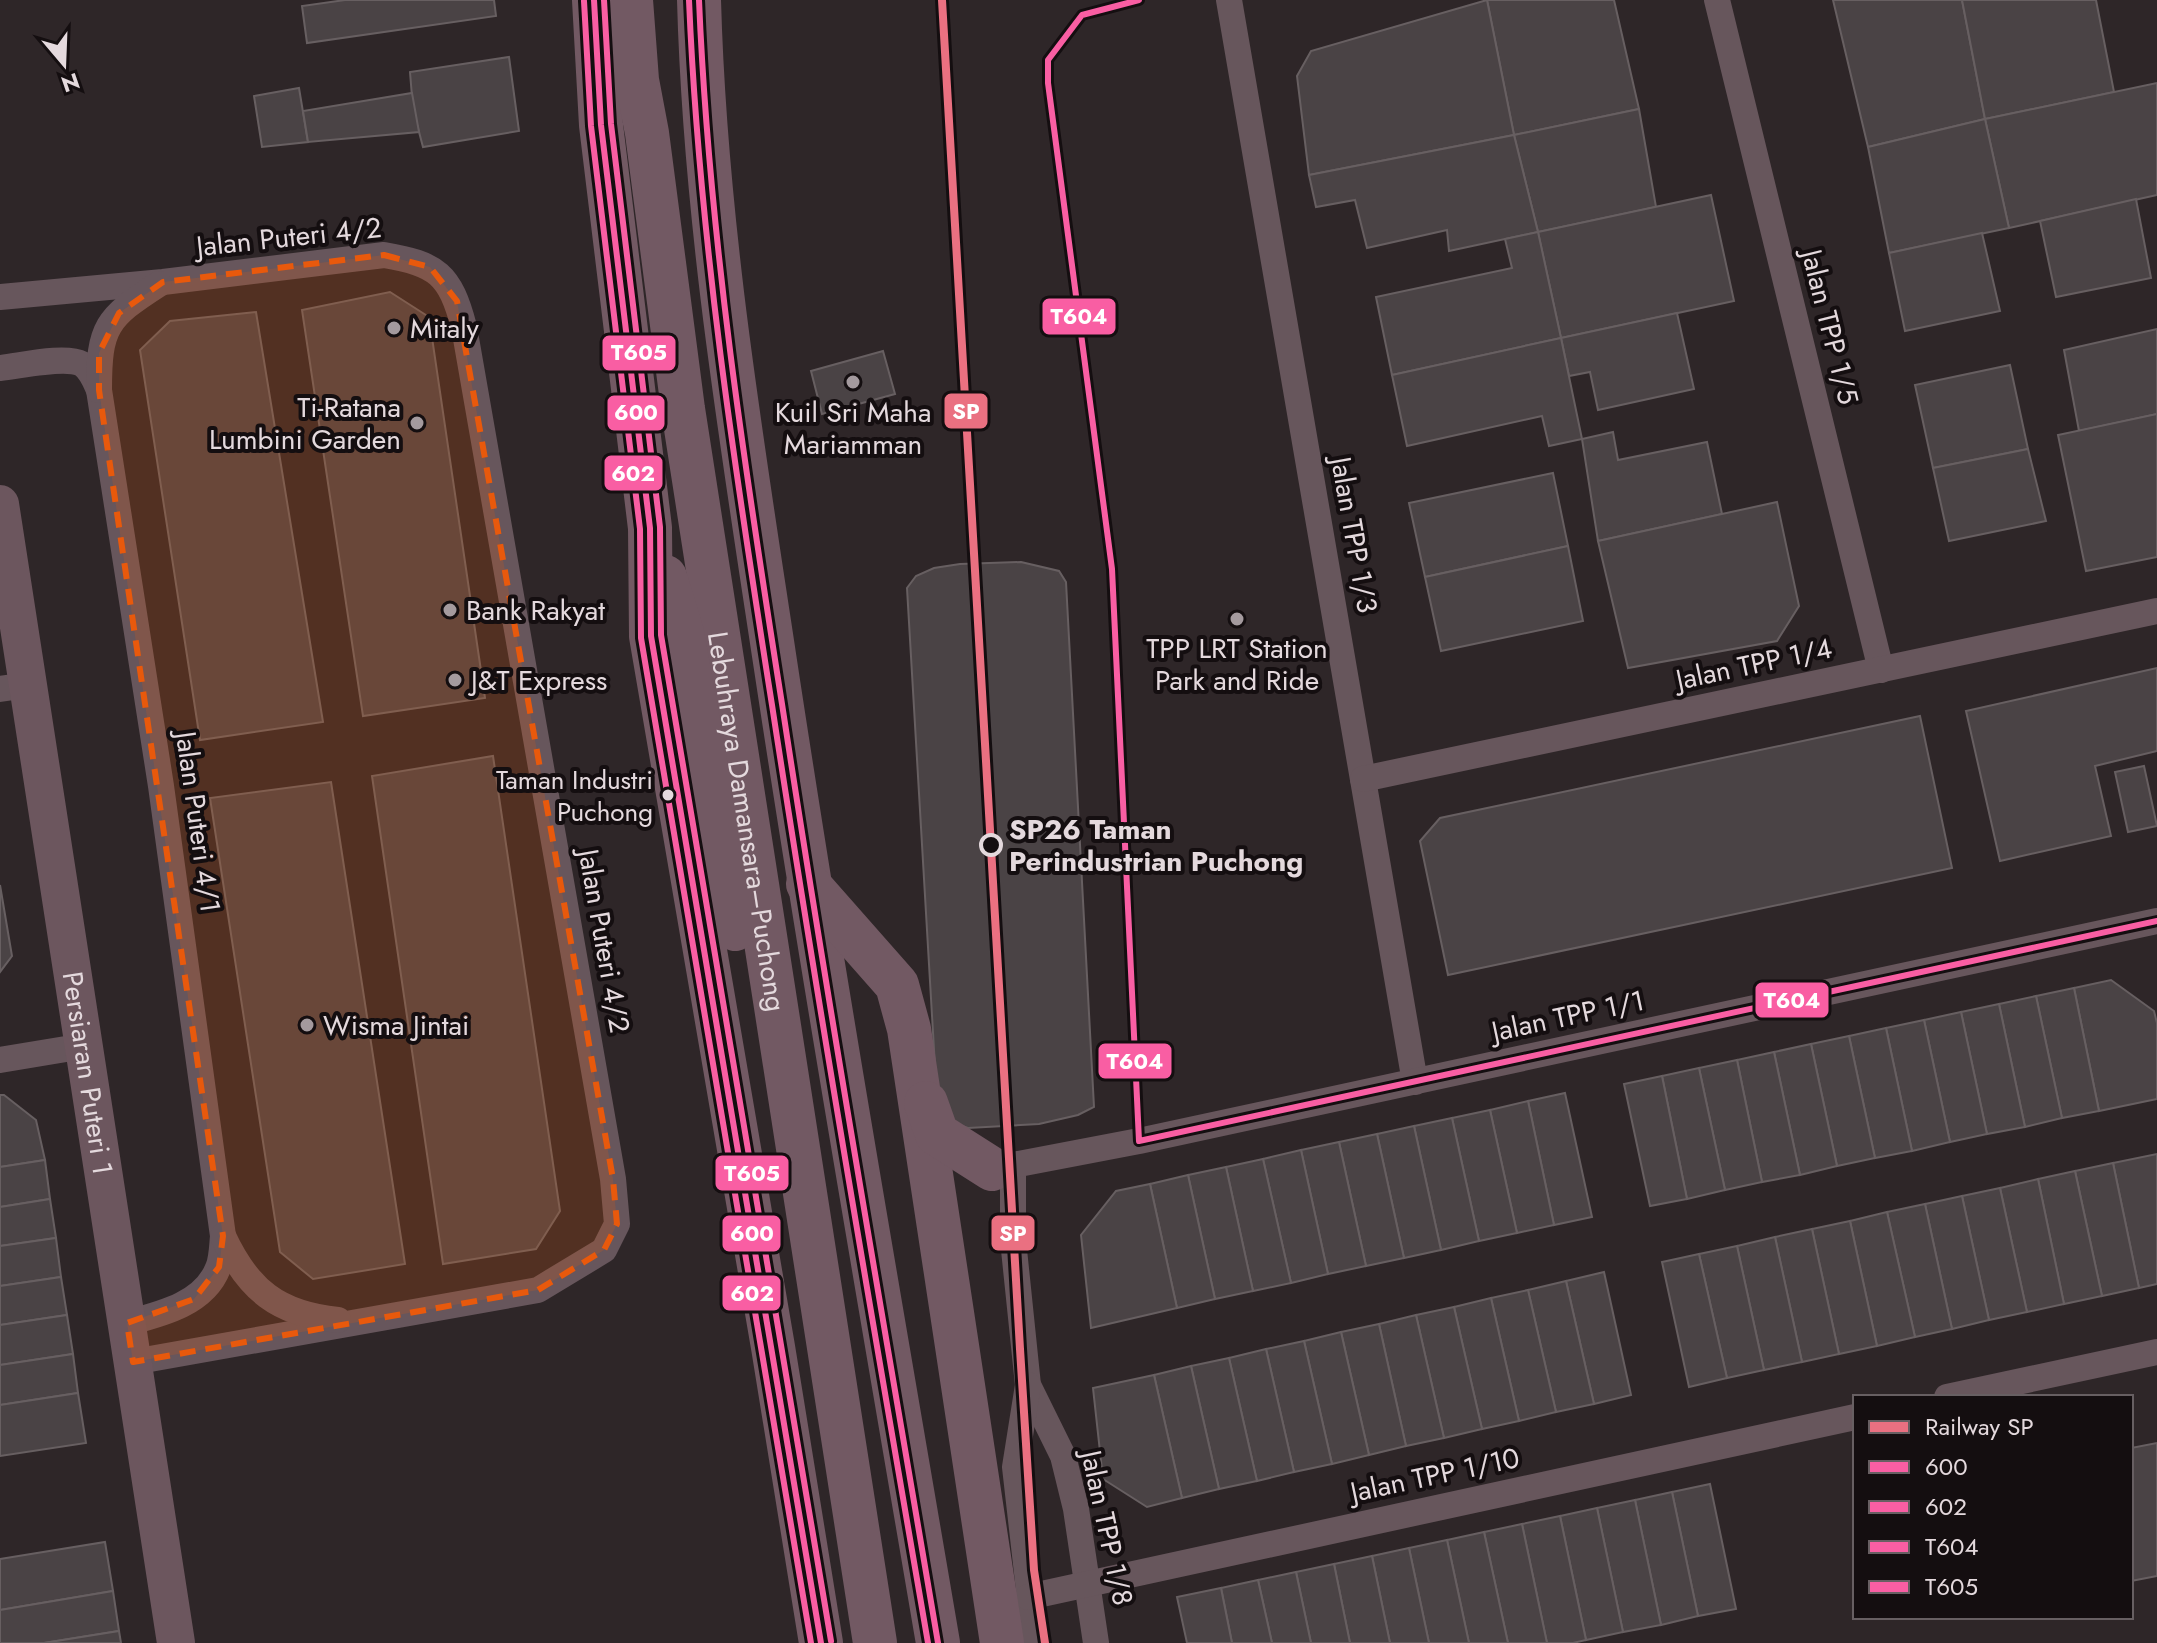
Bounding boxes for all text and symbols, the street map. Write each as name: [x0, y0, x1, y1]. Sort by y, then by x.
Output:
north arrow: [24, 24, 104, 104]
text: N: [57, 65, 84, 101]
street label: Jalan Puteri 4/2: [190, 207, 384, 268]
street label: Jalan TPP 1/5: [1790, 241, 1869, 409]
line badge: T604: [1041, 297, 1117, 336]
text: T604: [1051, 300, 1107, 332]
place label: Mitaly: [410, 308, 480, 349]
marker: Mitaly: [385, 319, 403, 337]
line badge: T605: [601, 334, 677, 372]
text: T605: [611, 336, 667, 368]
marker: Kuil Sri Maha Mariamman: [844, 373, 862, 391]
place label: Ti-Ratana Lumbini Garden: [209, 387, 401, 460]
place label: Kuil Sri Maha Mariamman: [775, 392, 931, 465]
line badge: SP: [943, 392, 989, 430]
line badge: 600: [606, 394, 666, 432]
text: SP: [952, 395, 980, 427]
text: 600: [614, 396, 658, 428]
marker: Ti-Ratana Lumbini Garden: [408, 414, 426, 432]
street label: Jalan TPP 1/3: [1319, 450, 1388, 616]
line badge: 602: [603, 454, 664, 492]
text: 602: [611, 457, 655, 489]
place label: Bank Rakyat: [466, 590, 605, 631]
marker: Bank Rakyat: [441, 601, 459, 619]
marker: TPP LRT Station Park and Ride: [1228, 610, 1246, 628]
street label: Jalan TPP 1/4: [1668, 627, 1836, 701]
place label: TPP LRT Station Park and Ride: [1146, 628, 1328, 701]
street label: Lebuhraya Damansara–Puchong: [697, 629, 797, 1015]
place label: J&T Express: [467, 660, 607, 701]
marker: J&T Express: [446, 671, 464, 689]
street label: Jalan Puteri 4/1: [164, 725, 231, 915]
place label: Taman Industri Puchong: [496, 761, 653, 831]
marker: Taman Industri Puchong: [660, 787, 676, 803]
place label: SP26 Taman Perindustrian Puchong: [1009, 809, 1303, 882]
marker: SP26 Taman Perindustrian Puchong: [980, 834, 1002, 856]
street label: Jalan Puteri 4/2: [567, 842, 640, 1036]
street label: Persiaran Puteri 1: [52, 969, 124, 1178]
street label: Jalan TPP 1/1: [1484, 980, 1648, 1053]
line badge: T604: [1754, 981, 1830, 1019]
text: T604: [1764, 984, 1820, 1016]
place label: Wisma Jintai: [323, 1005, 469, 1046]
marker: Wisma Jintai: [298, 1016, 316, 1034]
line badge: T604: [1097, 1042, 1173, 1080]
text: T604: [1107, 1045, 1163, 1077]
line badge: T605: [714, 1154, 790, 1192]
text: T605: [724, 1157, 780, 1189]
line badge: 600: [721, 1214, 782, 1253]
line badge: SP: [990, 1214, 1036, 1252]
text: 600: [730, 1217, 774, 1249]
text: SP: [999, 1217, 1027, 1249]
line badge: 602: [721, 1274, 782, 1312]
text: 602: [730, 1277, 774, 1309]
legend: [1853, 1395, 2133, 1619]
text: Railway SP: [1925, 1409, 2034, 1444]
street label: Jalan TPP 1/10: [1343, 1437, 1523, 1514]
street label: Jalan TPP 1/8: [1070, 1443, 1143, 1609]
text: 600: [1925, 1449, 1968, 1484]
text: 602: [1925, 1489, 1967, 1524]
text: T604: [1925, 1529, 1978, 1564]
text: T605: [1925, 1569, 1978, 1604]

